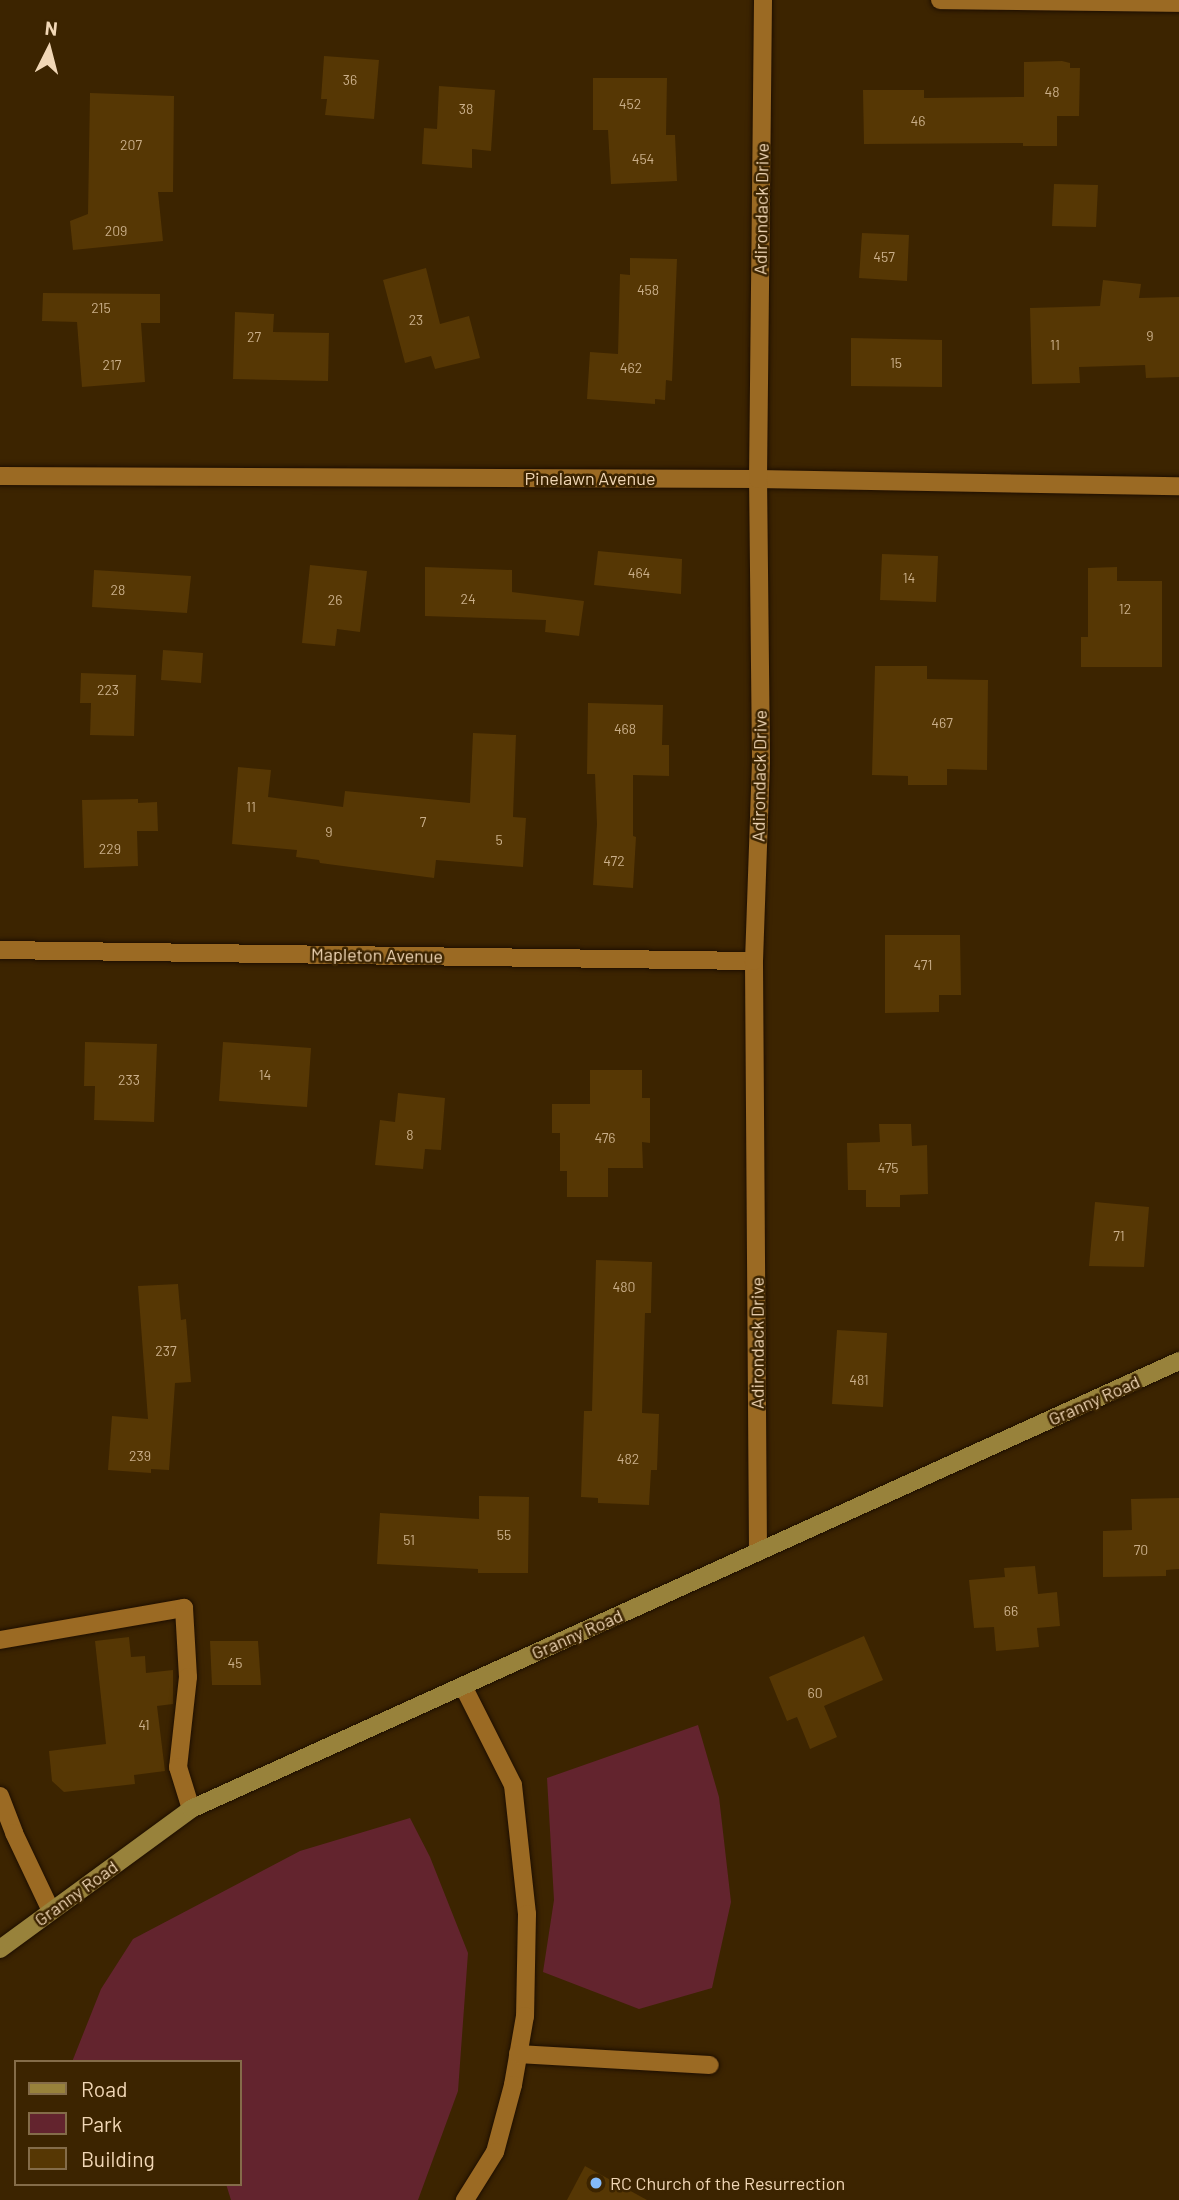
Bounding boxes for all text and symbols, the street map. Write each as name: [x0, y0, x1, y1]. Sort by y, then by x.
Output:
north arrow: [14, 14, 84, 84]
text: N: [44, 16, 59, 40]
house number: 36: [343, 72, 357, 88]
house number: 48: [1044, 84, 1060, 100]
house number: 452: [619, 96, 641, 112]
house number: 38: [459, 101, 473, 117]
house number: 46: [911, 113, 925, 129]
house number: 207: [120, 137, 142, 153]
street label: Adirondack Drive: [749, 143, 773, 275]
house number: 454: [632, 151, 654, 167]
house number: 209: [105, 223, 127, 239]
house number: 457: [873, 249, 895, 265]
house number: 458: [637, 282, 659, 298]
house number: 215: [91, 300, 111, 316]
house number: 23: [409, 312, 423, 328]
house number: 9: [1146, 328, 1154, 344]
house number: 27: [247, 329, 261, 345]
house number: 11: [1050, 337, 1060, 353]
house number: 15: [890, 355, 902, 371]
house number: 217: [103, 357, 121, 373]
house number: 462: [620, 360, 642, 376]
street label: Pinelawn Avenue: [524, 467, 656, 489]
house number: 464: [628, 565, 650, 581]
house number: 14: [903, 570, 915, 586]
house number: 28: [111, 582, 125, 598]
house number: 24: [460, 591, 476, 607]
house number: 26: [328, 592, 342, 608]
house number: 12: [1119, 601, 1131, 617]
house number: 223: [97, 682, 119, 698]
street label: Adirondack Drive: [747, 710, 771, 842]
house number: 467: [931, 715, 953, 731]
house number: 468: [614, 721, 636, 737]
house number: 11: [246, 799, 256, 815]
house number: 7: [420, 814, 426, 830]
house number: 9: [325, 824, 333, 840]
house number: 5: [495, 832, 503, 848]
house number: 229: [99, 841, 121, 857]
house number: 472: [603, 853, 625, 869]
street label: Mapleton Avenue: [311, 943, 443, 967]
house number: 471: [914, 957, 932, 973]
house number: 14: [259, 1067, 271, 1083]
house number: 233: [118, 1072, 140, 1088]
house number: 8: [406, 1127, 414, 1143]
house number: 476: [594, 1130, 616, 1146]
house number: 475: [877, 1160, 899, 1176]
house number: 71: [1113, 1228, 1125, 1244]
street label: Adirondack Drive: [746, 1277, 768, 1409]
house number: 480: [613, 1279, 635, 1295]
house number: 237: [155, 1343, 177, 1359]
street label: Granny Road: [1045, 1370, 1143, 1430]
house number: 481: [849, 1372, 869, 1388]
house number: 239: [129, 1448, 151, 1464]
house number: 482: [617, 1451, 639, 1467]
house number: 55: [497, 1527, 511, 1543]
house number: 51: [403, 1532, 415, 1548]
house number: 70: [1134, 1542, 1148, 1558]
house number: 66: [1004, 1603, 1018, 1619]
street label: Granny Road: [528, 1604, 626, 1664]
house number: 45: [228, 1655, 242, 1671]
house number: 60: [807, 1685, 823, 1701]
house number: 41: [138, 1717, 150, 1733]
street label: Granny Road: [30, 1856, 122, 1930]
legend: [14, 2060, 242, 2186]
text: Road: [81, 2076, 127, 2101]
text: Park: [81, 2111, 122, 2136]
text: Building: [81, 2146, 155, 2171]
place label: RC Church of the Resurrection: [610, 2172, 845, 2194]
marker: RC Church of the Resurrection: [588, 2175, 604, 2191]

